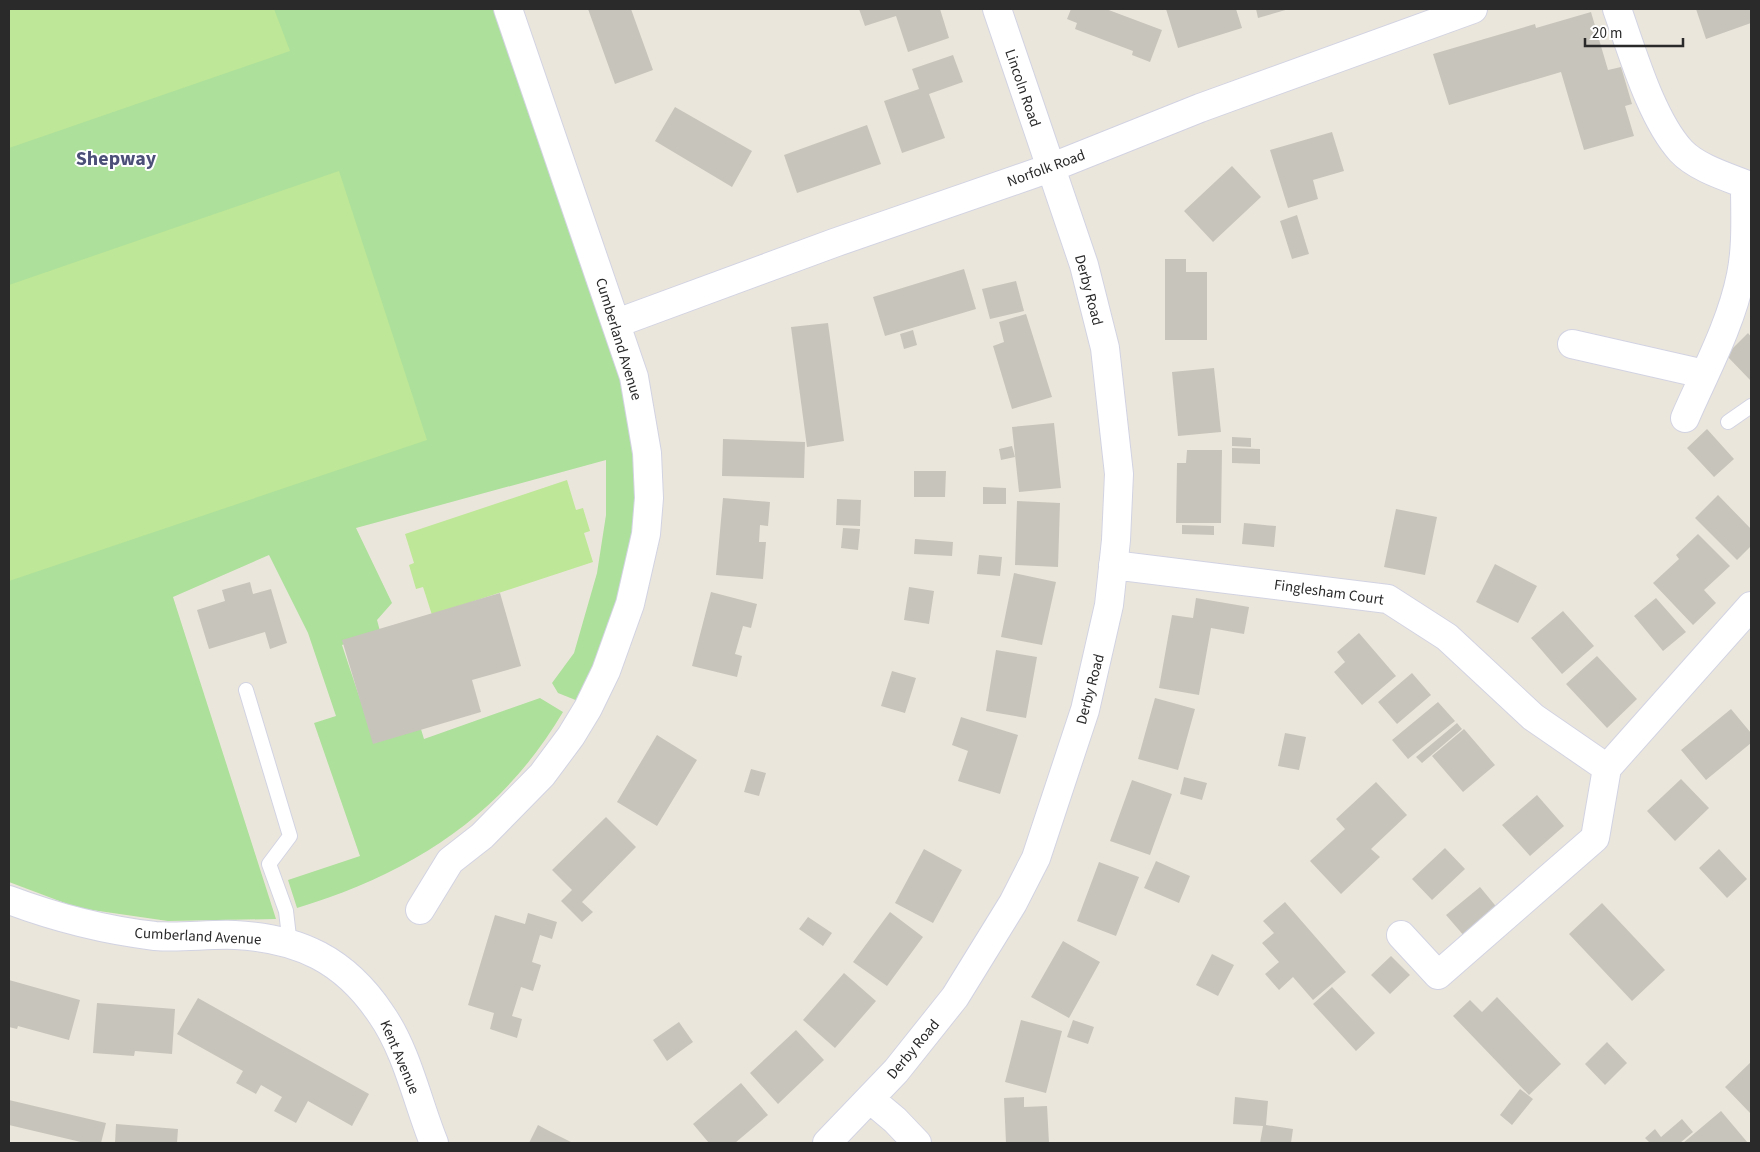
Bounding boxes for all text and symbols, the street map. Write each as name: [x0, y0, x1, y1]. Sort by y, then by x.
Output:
scale bar: [1585, 15, 1682, 47]
text: 20 m: [1592, 23, 1622, 44]
street label: Lincoln Road: [999, 46, 1046, 130]
district label: Shepway: [76, 145, 157, 173]
street label: Norfolk Road: [1004, 145, 1088, 192]
street label: Derby Road: [1069, 252, 1108, 328]
street label: Cumberland Avenue: [590, 275, 647, 403]
street label: Finglesham Court: [1273, 574, 1385, 611]
street label: Derby Road: [1071, 651, 1110, 727]
street label: Cumberland Avenue: [134, 923, 262, 950]
street label: Derby Road: [882, 1015, 945, 1084]
street label: Kent Avenue: [375, 1017, 425, 1097]

